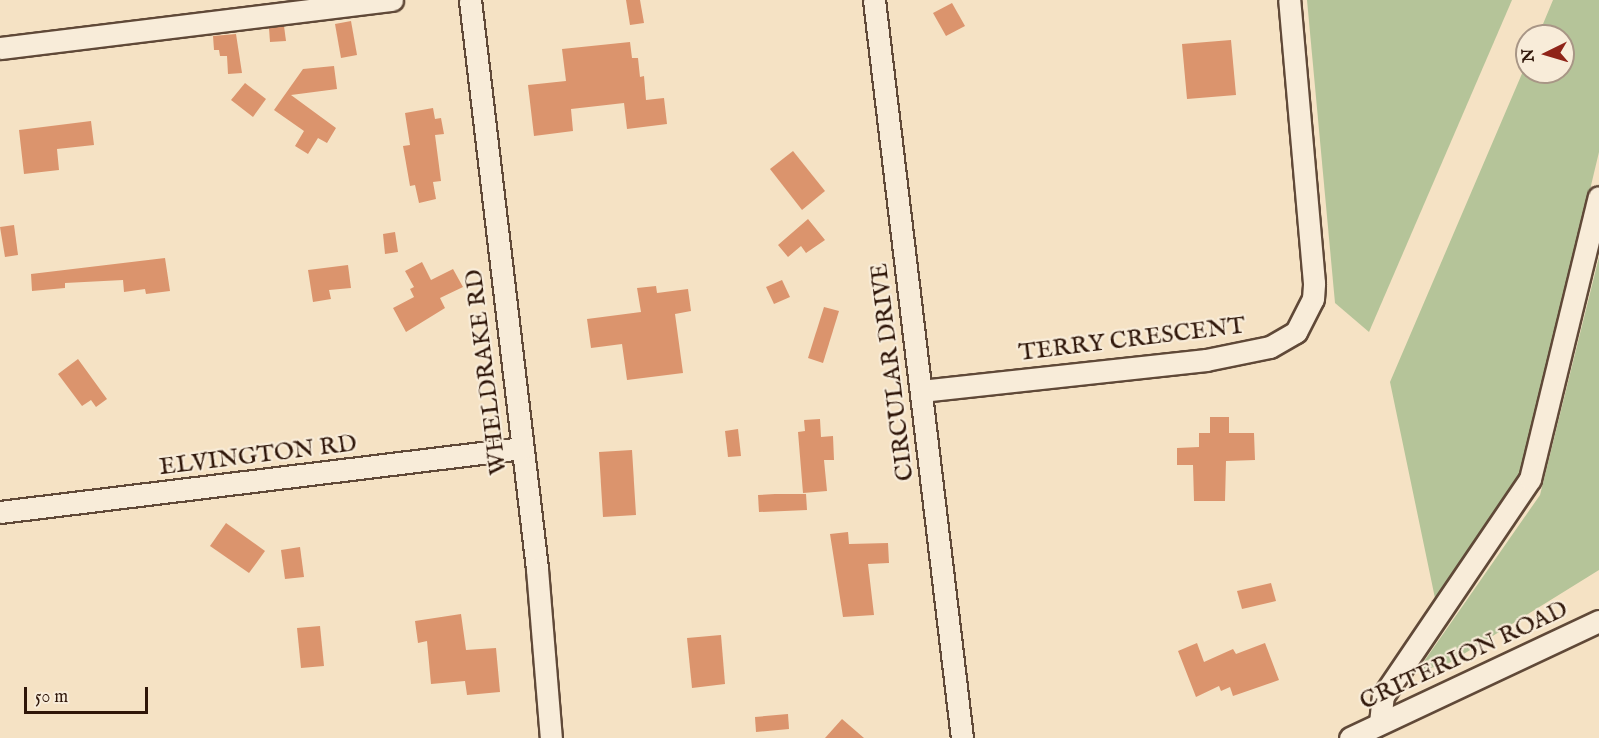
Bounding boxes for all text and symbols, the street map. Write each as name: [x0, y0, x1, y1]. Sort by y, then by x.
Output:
north arrow: [1515, 24, 1575, 84]
text: N: [1518, 48, 1540, 63]
street label: CIRCULAR DRIVE: [865, 262, 921, 482]
street label: WHELDRAKE RD: [460, 267, 514, 477]
street label: TERRY CRESCENT: [1017, 312, 1247, 368]
street label: ELVINGTON RD: [158, 430, 358, 482]
street label: CRITERION ROAD: [1355, 595, 1573, 717]
scale bar: [27, 675, 152, 713]
text: 50 m: [35, 686, 68, 709]

